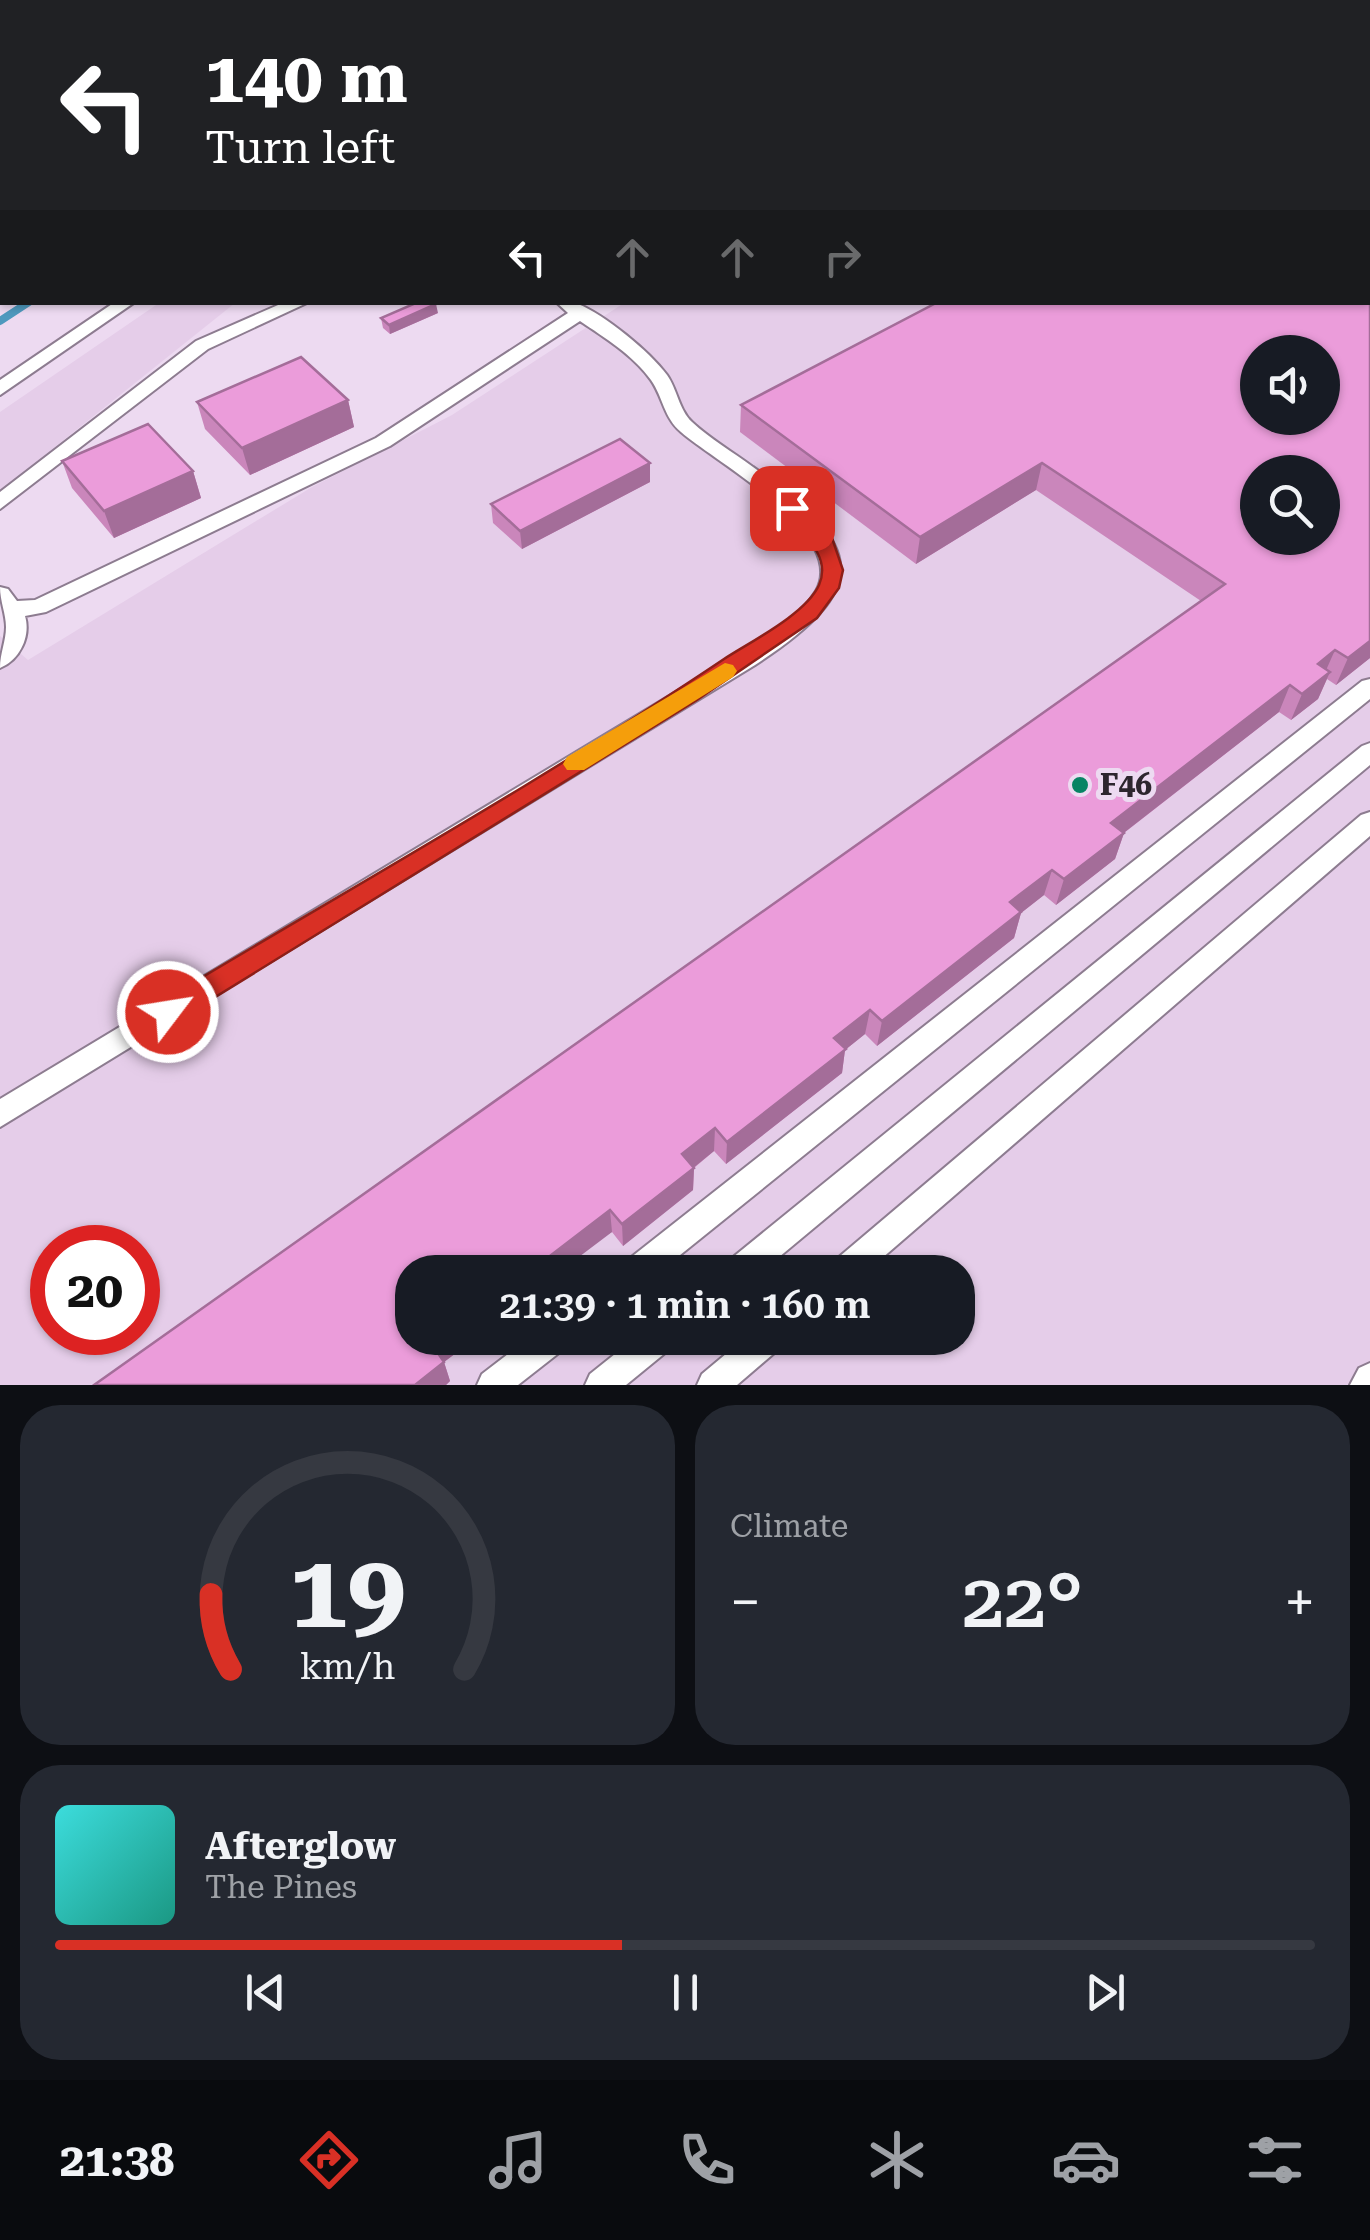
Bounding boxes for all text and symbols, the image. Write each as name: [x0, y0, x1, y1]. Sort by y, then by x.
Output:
text: 140 m: [205, 37, 408, 119]
icon: left: [40, 40, 170, 170]
text: Turn left: [205, 121, 395, 174]
icon: left: [500, 230, 555, 285]
icon: ahead: [605, 230, 660, 285]
icon: ahead: [710, 230, 765, 285]
icon: right: [815, 230, 870, 285]
map controls: [1240, 335, 1340, 555]
button: sound: [1240, 335, 1340, 435]
button: search: [1240, 455, 1340, 555]
pin: [750, 466, 835, 551]
icon: arrive: [765, 481, 820, 536]
place label: F46: [1100, 767, 1152, 802]
marker: F46: [1069, 774, 1091, 796]
position arrow: [116, 960, 220, 1064]
speed limit sign: 20: [30, 1225, 160, 1355]
text: 21:39 · 1 min · 160 m: [500, 1283, 871, 1327]
text: Climate: [730, 1507, 848, 1545]
text: 19: [289, 1531, 406, 1652]
text: 22°: [962, 1557, 1083, 1645]
text: −: [730, 1570, 761, 1634]
text: +: [1284, 1570, 1315, 1634]
text: km/h: [300, 1646, 395, 1688]
text: Afterglow: [205, 1824, 396, 1868]
text: The Pines: [205, 1868, 357, 1906]
icon: previous: [238, 1965, 293, 2020]
icon: pause: [658, 1965, 713, 2020]
icon: next: [1078, 1965, 1133, 2020]
icon: directions: [294, 2125, 364, 2195]
icon: music: [483, 2125, 553, 2195]
icon: phone: [672, 2125, 742, 2195]
icon: climate: [862, 2125, 932, 2195]
icon: car: [1051, 2125, 1121, 2195]
icon: filters: [1240, 2125, 1310, 2195]
text: 21:38: [60, 2134, 175, 2187]

